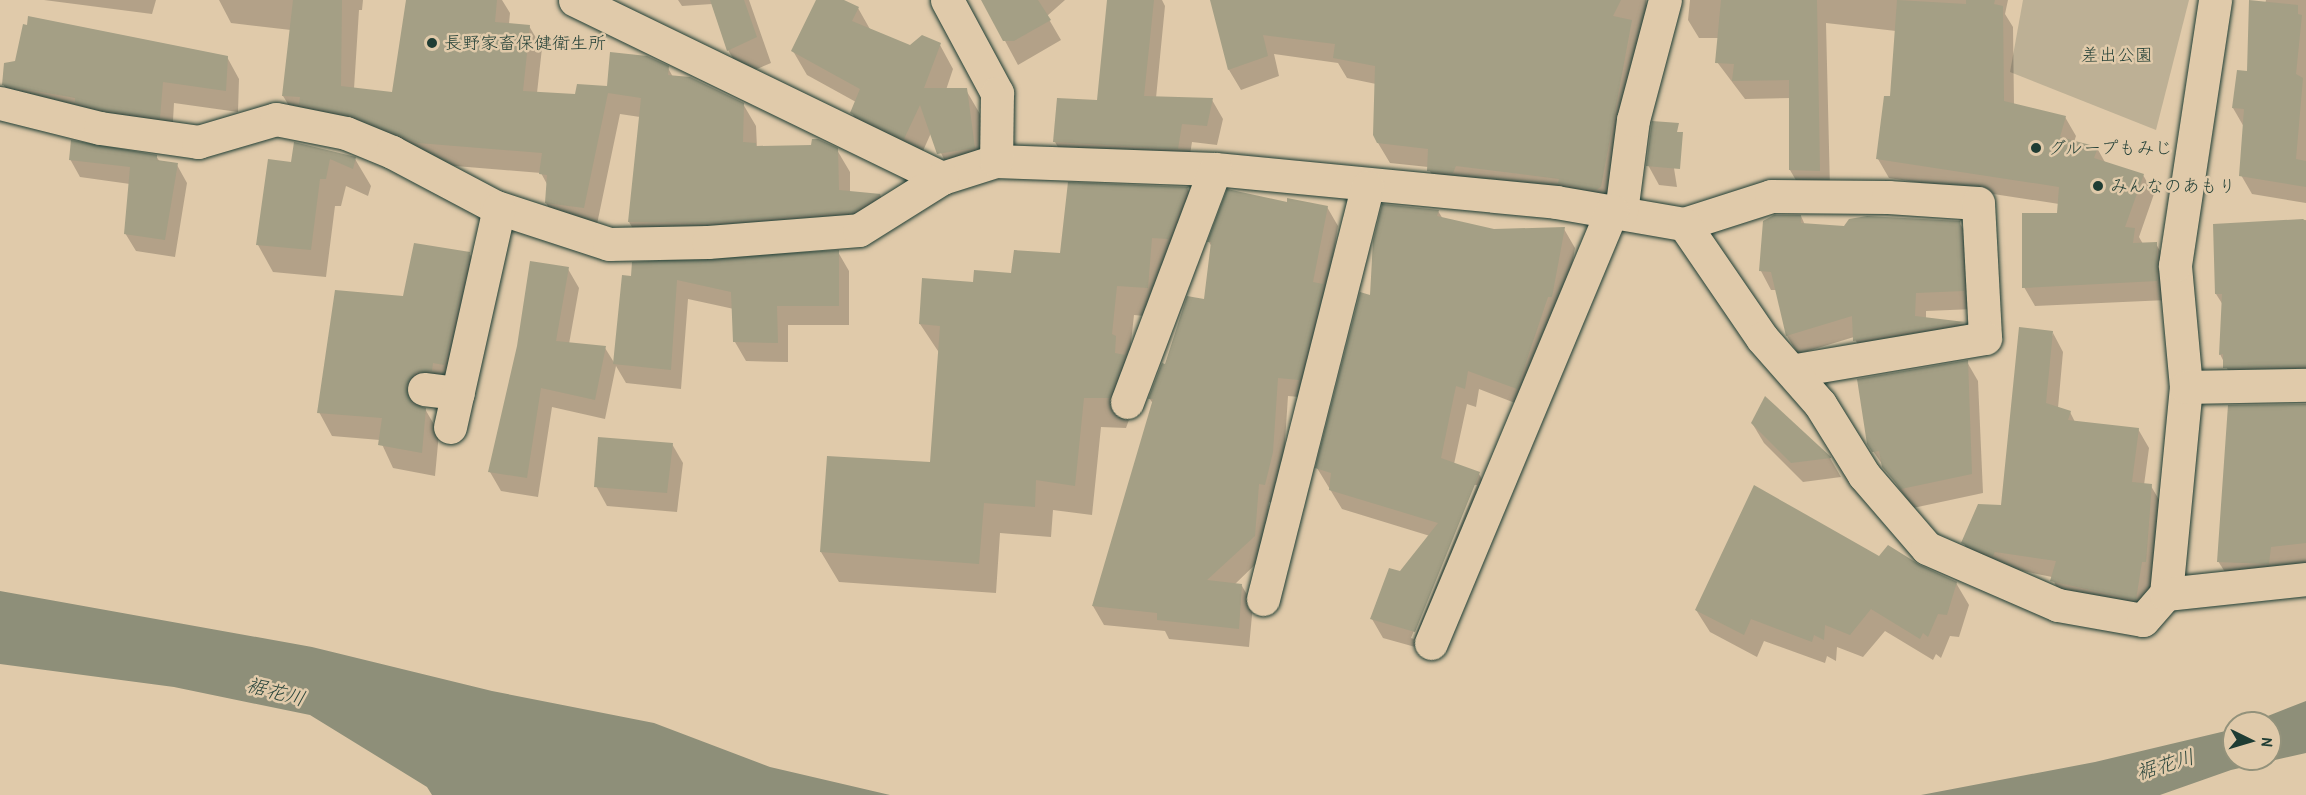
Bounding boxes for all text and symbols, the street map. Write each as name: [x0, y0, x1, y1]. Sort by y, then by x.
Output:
place label: 長野家畜保健衛生所: [444, 32, 606, 54]
marker: 長野家畜保健衛生所: [425, 36, 439, 50]
park label: 差出公園: [2081, 44, 2153, 66]
place label: グループもみじ: [2048, 137, 2175, 159]
marker: グループもみじ: [2029, 141, 2043, 155]
place label: みんなのあもり: [2110, 175, 2236, 197]
marker: みんなのあもり: [2091, 179, 2105, 193]
water label: 裾花川: [244, 672, 308, 710]
north arrow: [2222, 711, 2282, 771]
text: N: [2257, 737, 2279, 748]
water label: 裾花川: [2133, 744, 2197, 784]

